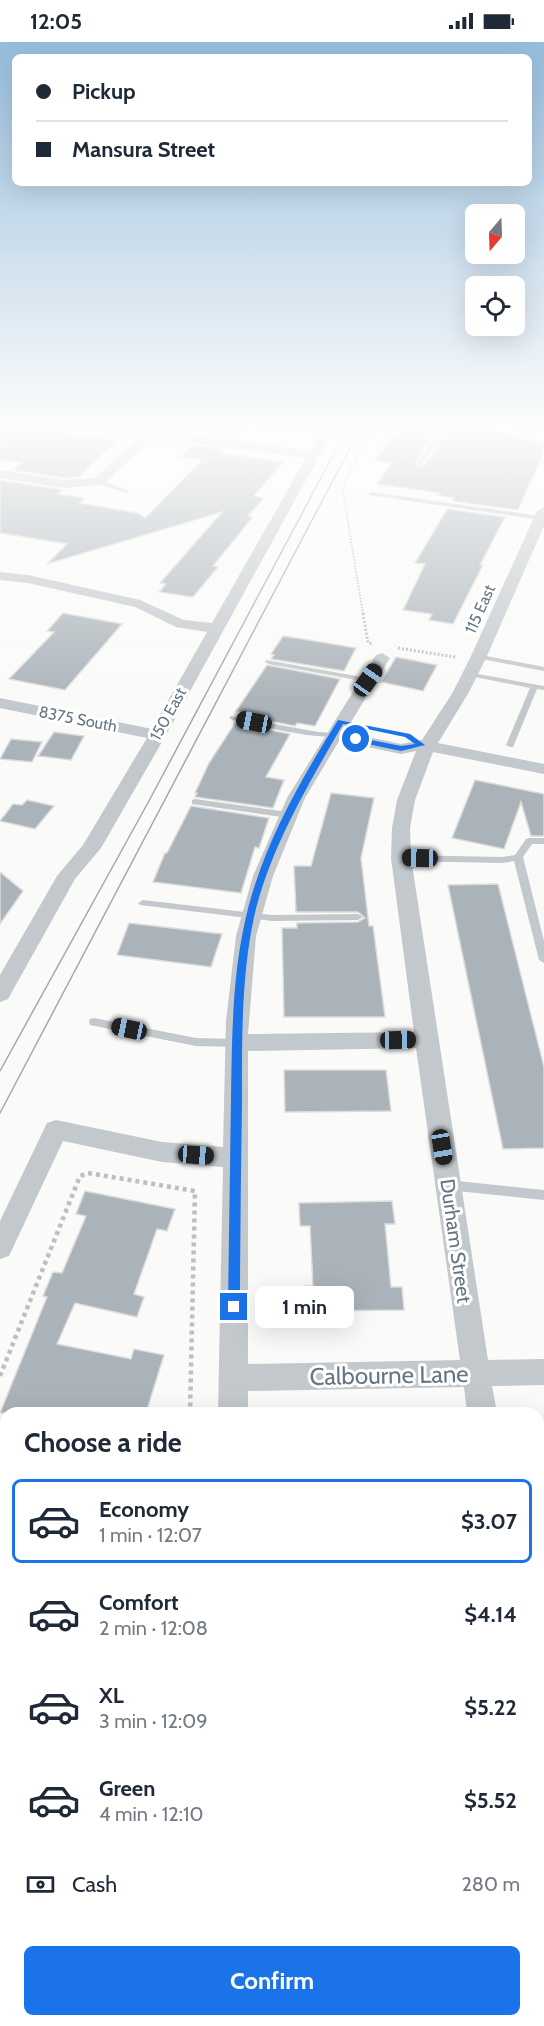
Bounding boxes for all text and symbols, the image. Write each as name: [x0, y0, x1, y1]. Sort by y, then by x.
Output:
text: 12:05: [30, 8, 82, 35]
text: Pickup: [72, 78, 136, 105]
text: Mansura Street: [72, 136, 215, 163]
north arrow: [465, 204, 525, 264]
map controls: [465, 204, 525, 336]
button: locate: [465, 276, 525, 336]
street label: 115 East: [461, 581, 499, 636]
car: [350, 660, 386, 700]
street label: 150 East: [146, 684, 190, 744]
street label: 8375 South: [37, 702, 119, 736]
car: [235, 710, 273, 734]
route start: [342, 725, 369, 752]
car: [402, 849, 438, 867]
car: [110, 1016, 148, 1042]
car: [380, 1031, 416, 1049]
car: [430, 1128, 454, 1166]
car: [177, 1145, 215, 1165]
street label: Durham Street: [435, 1177, 477, 1305]
callout: 1 min: [255, 1286, 354, 1328]
route end: [220, 1293, 247, 1320]
text: 1 min: [282, 1295, 327, 1319]
street label: Calbourne Lane: [309, 1359, 469, 1391]
text: Choose a ride: [24, 1426, 182, 1459]
icon: car: [27, 1494, 81, 1548]
text: Economy: [99, 1496, 189, 1523]
text: $3.07: [461, 1508, 517, 1535]
text: 1 min · 12:07: [99, 1523, 202, 1547]
icon: car: [27, 1587, 81, 1641]
text: Comfort: [99, 1589, 178, 1616]
text: $4.14: [464, 1601, 517, 1628]
text: 2 min · 12:08: [99, 1616, 208, 1640]
icon: car: [27, 1680, 81, 1734]
text: XL: [99, 1682, 124, 1709]
text: $5.22: [464, 1694, 517, 1721]
text: 3 min · 12:09: [99, 1709, 208, 1733]
icon: car: [27, 1773, 81, 1827]
text: Green: [99, 1775, 155, 1802]
text: $5.52: [464, 1787, 517, 1814]
text: 4 min · 12:10: [99, 1802, 203, 1826]
icon: cash: [24, 1868, 57, 1901]
text: Cash: [72, 1871, 117, 1898]
text: 280 m: [461, 1872, 520, 1896]
button: Confirm: [24, 1946, 520, 2015]

